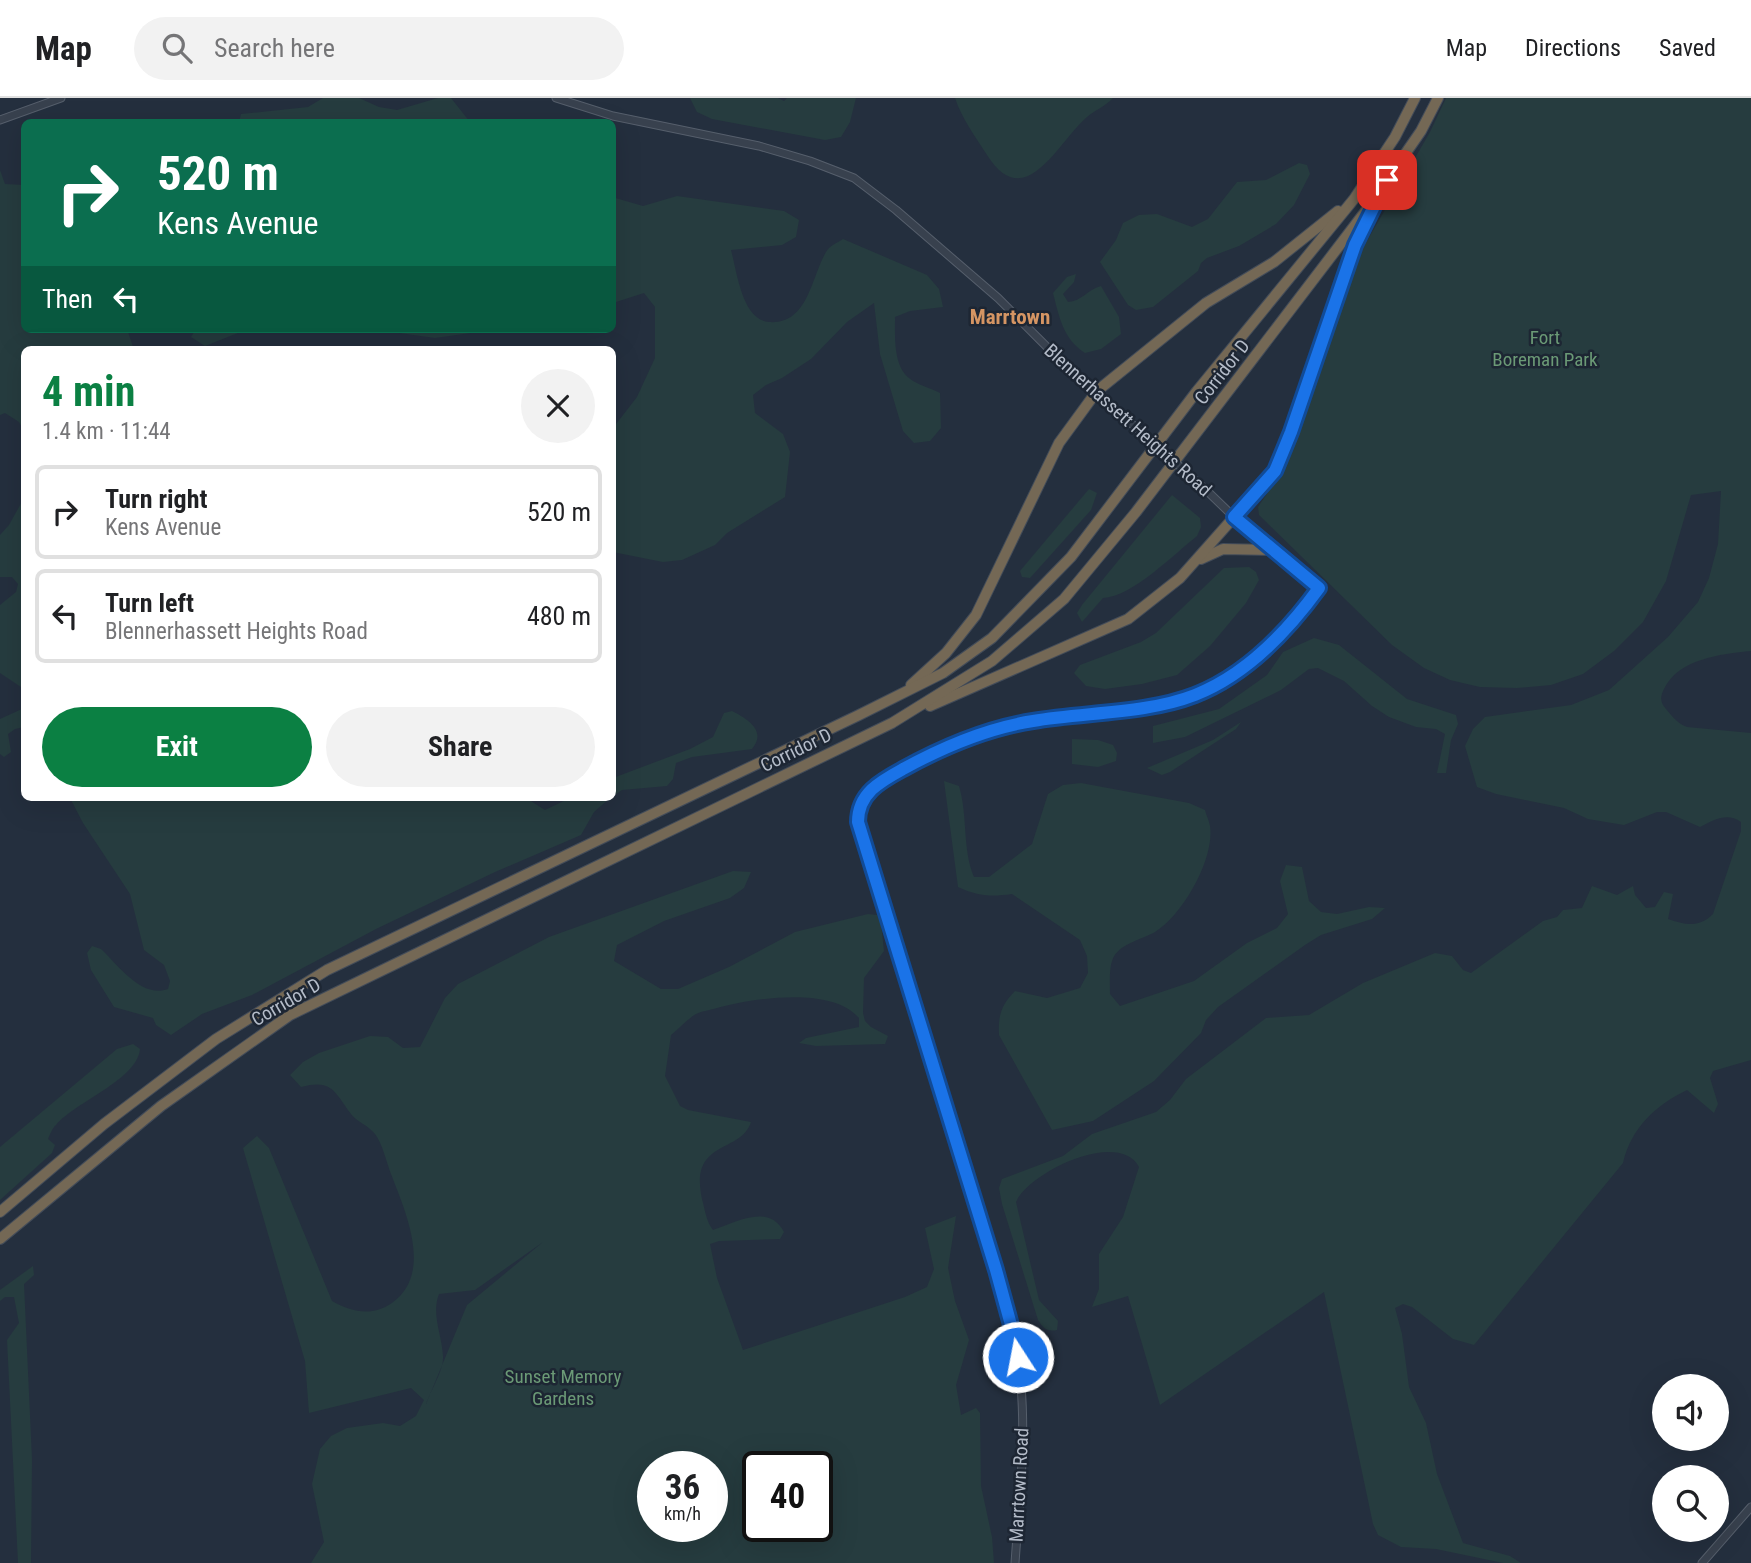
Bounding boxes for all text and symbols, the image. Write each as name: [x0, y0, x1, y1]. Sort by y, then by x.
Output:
search box: [134, 17, 624, 80]
text: Map: [35, 29, 92, 68]
icon: search: [158, 29, 196, 67]
text: Search here: [214, 33, 335, 63]
text: Map: [1446, 34, 1487, 62]
text: Directions: [1525, 34, 1621, 62]
text: Saved: [1659, 34, 1716, 62]
text: 520 m: [157, 145, 279, 202]
icon: right: [42, 147, 133, 238]
pin: [1357, 150, 1417, 210]
icon: arrive: [1368, 161, 1406, 199]
text: Kens Avenue: [157, 204, 319, 242]
icon: left: [107, 280, 145, 318]
text: Then: [42, 284, 93, 314]
district label: Marrtown: [970, 305, 1050, 329]
park label: Fort Boreman Park: [1492, 326, 1598, 371]
street label: Corridor D: [1189, 335, 1255, 409]
street label: Blennerhassett Heights Road: [1040, 339, 1216, 501]
text: 4 min: [42, 367, 135, 416]
button: close: [521, 369, 595, 443]
text: 1.4 km · 11:44: [42, 418, 171, 445]
text: Turn right: [105, 484, 207, 514]
icon: right: [46, 493, 84, 531]
text: 520 m: [527, 497, 591, 527]
text: Kens Avenue: [105, 514, 221, 541]
text: Turn left: [105, 588, 194, 618]
icon: left: [46, 597, 84, 635]
text: 480 m: [527, 601, 591, 631]
text: Blennerhassett Heights Road: [105, 618, 368, 645]
button: Exit: [42, 707, 312, 787]
button: Share: [326, 707, 595, 787]
street label: Corridor D: [757, 723, 835, 777]
street label: Corridor D: [247, 973, 325, 1031]
position arrow: [981, 1320, 1055, 1394]
park label: Sunset Memory Gardens: [505, 1365, 621, 1410]
map controls: [1652, 1374, 1729, 1542]
button: sound: [1652, 1374, 1729, 1451]
street label: Marrtown Road: [1005, 1427, 1033, 1543]
speed limit sign: 40: [742, 1451, 833, 1542]
button: search: [1652, 1465, 1729, 1542]
text: 36: [665, 1467, 700, 1508]
text: km/h: [664, 1503, 701, 1524]

